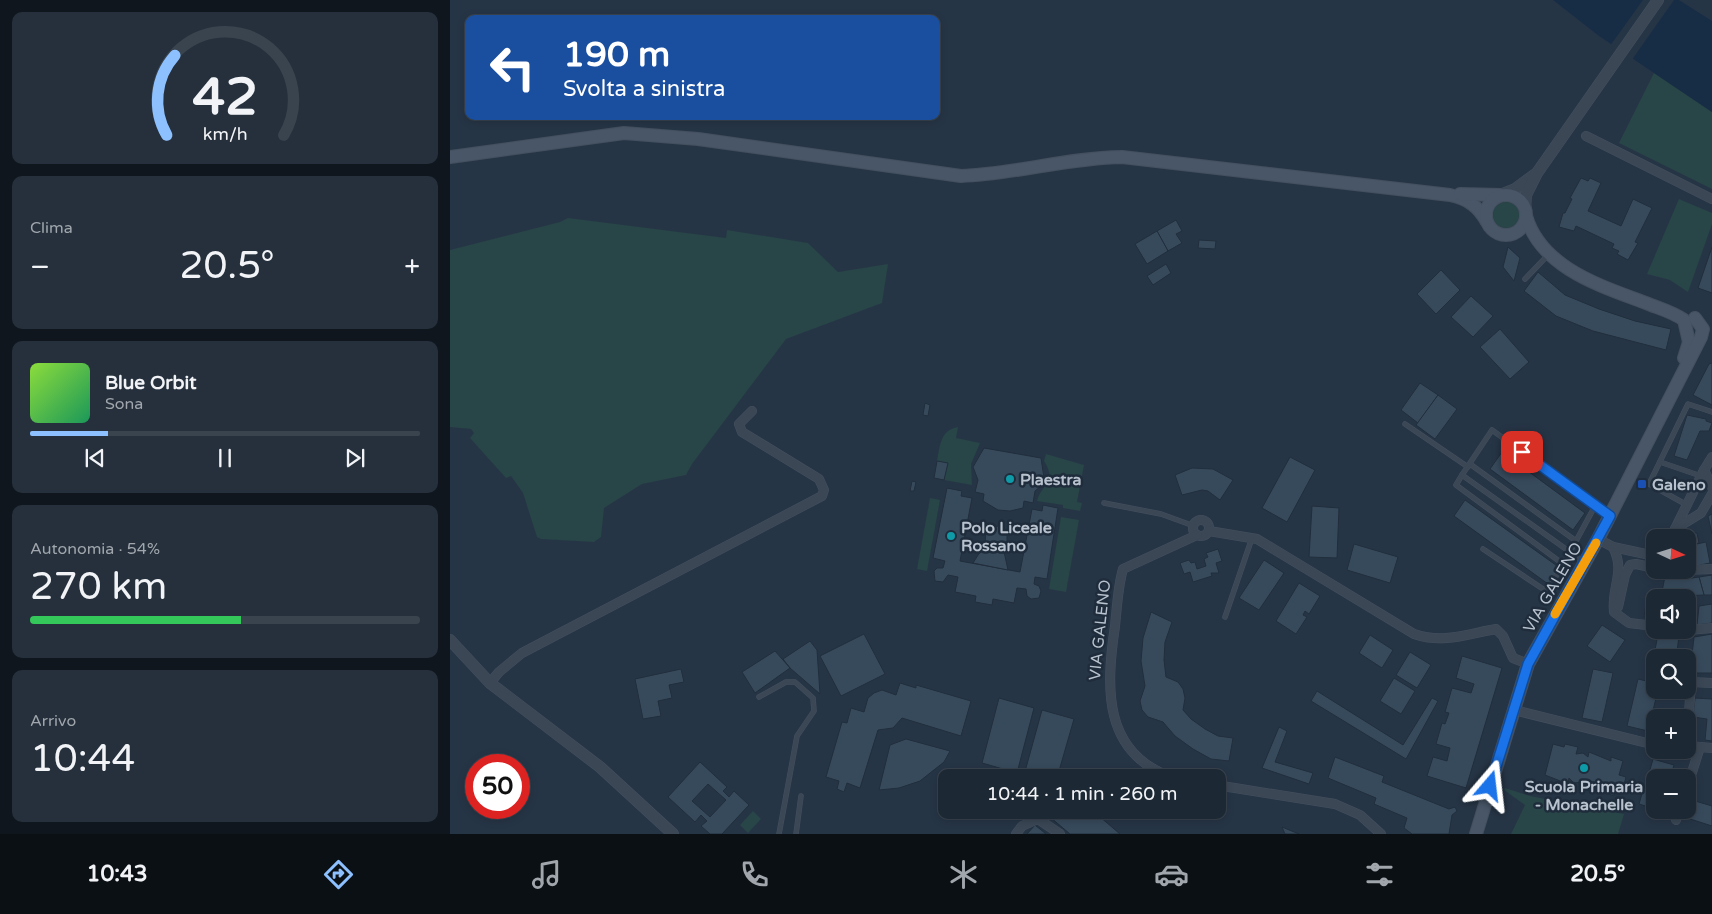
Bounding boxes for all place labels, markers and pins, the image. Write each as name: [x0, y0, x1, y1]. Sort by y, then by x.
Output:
pin: [1501, 431, 1543, 473]
place label: Plaestra: [1020, 470, 1082, 490]
marker: Plaestra: [1004, 473, 1016, 485]
place label: Galeno: [1652, 475, 1706, 495]
marker: Galeno: [1636, 478, 1648, 490]
place label: Polo Liceale Rossano: [961, 518, 1052, 556]
marker: Polo Liceale Rossano: [945, 530, 957, 542]
marker: Scuola Primaria - Monachelle: [1578, 762, 1590, 774]
place label: Scuola Primaria - Monachelle: [1525, 777, 1643, 815]

